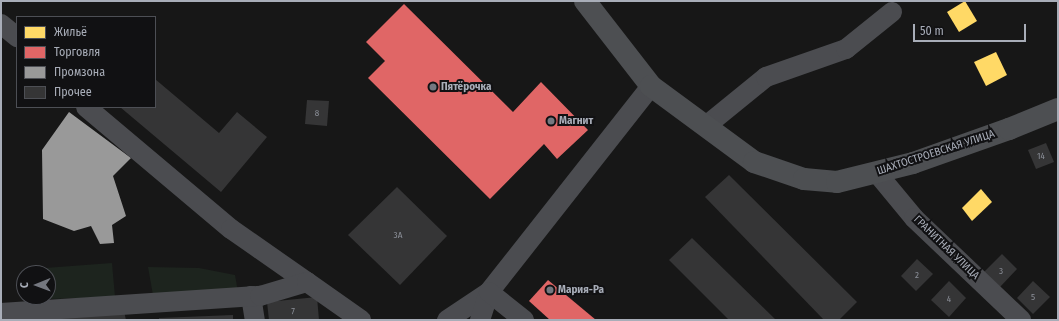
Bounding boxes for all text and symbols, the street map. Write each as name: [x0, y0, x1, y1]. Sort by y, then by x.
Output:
legend: [16, 16, 156, 108]
scale bar: [915, 16, 1028, 42]
text: 50 m: [920, 24, 944, 38]
text: Жильё: [54, 25, 87, 39]
text: Торговля: [54, 45, 100, 59]
text: Промзона: [54, 65, 105, 79]
place label: Пятёрочка: [441, 80, 491, 94]
marker: Пятёрочка: [428, 82, 438, 92]
text: Прочее: [54, 85, 92, 99]
house number: 8: [315, 108, 319, 118]
place label: Магнит: [559, 114, 593, 128]
marker: Магнит: [546, 116, 556, 126]
street label: ШАХТОСТРОЕВСКАЯ УЛИЦА: [876, 128, 996, 178]
house number: 14: [1037, 151, 1045, 161]
street label: ГРАНИТНАЯ УЛИЦА: [910, 213, 982, 283]
house number: 3А: [394, 230, 402, 240]
north arrow: [16, 265, 56, 305]
house number: 3: [999, 266, 1003, 276]
house number: 2: [915, 270, 919, 280]
text: С: [18, 282, 31, 288]
place label: Мария-Ра: [558, 283, 604, 297]
marker: Мария-Ра: [545, 285, 555, 295]
house number: 5: [1031, 292, 1035, 302]
house number: 4: [947, 294, 951, 304]
house number: 7: [291, 306, 295, 316]

